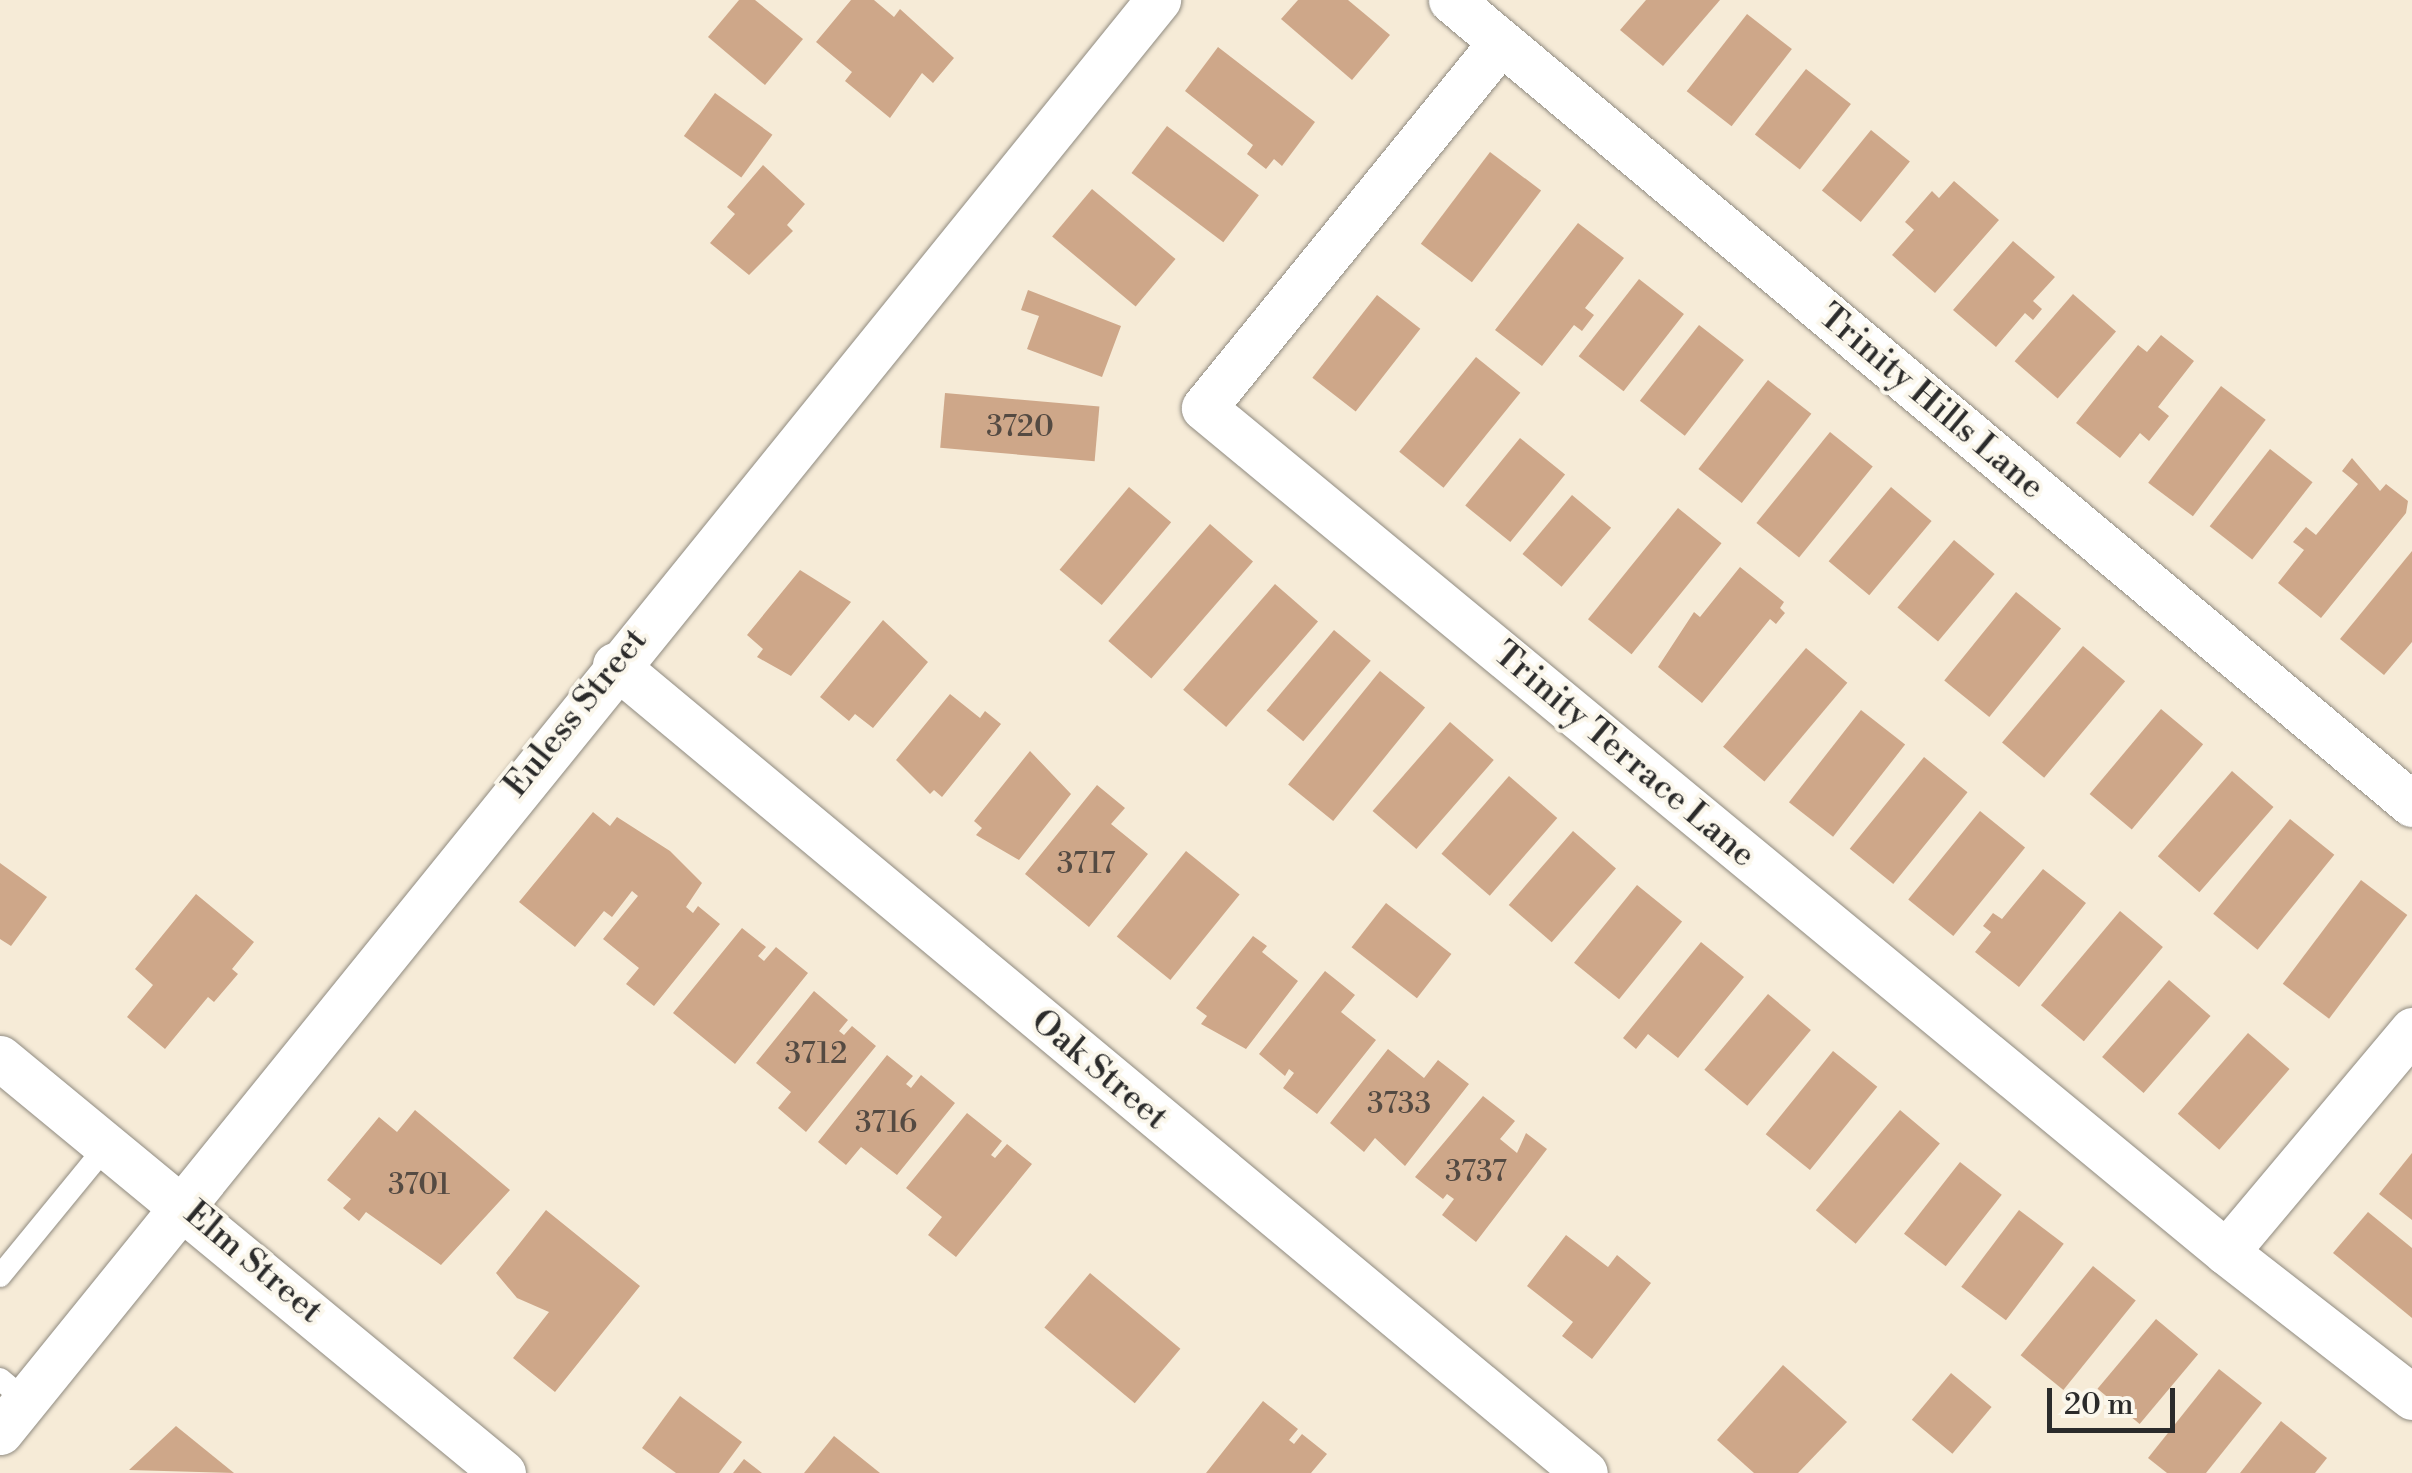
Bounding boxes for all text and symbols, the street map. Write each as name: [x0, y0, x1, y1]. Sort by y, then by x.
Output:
street label: Trinity Hills Lane: [1810, 295, 2052, 509]
house number: 3720: [986, 409, 1054, 445]
street label: Euless Street: [495, 620, 657, 806]
street label: Trinity Terrace Lane: [1485, 633, 1763, 877]
house number: 3717: [1057, 846, 1115, 882]
street label: Oak Street: [1022, 1001, 1176, 1139]
house number: 3712: [785, 1036, 847, 1072]
house number: 3733: [1367, 1086, 1431, 1122]
house number: 3716: [855, 1105, 917, 1141]
house number: 3737: [1445, 1154, 1507, 1190]
house number: 3701: [388, 1167, 450, 1203]
street label: Elm Street: [175, 1193, 331, 1333]
scale bar: [2052, 1368, 2180, 1430]
text: 20 m: [2064, 1386, 2133, 1424]

